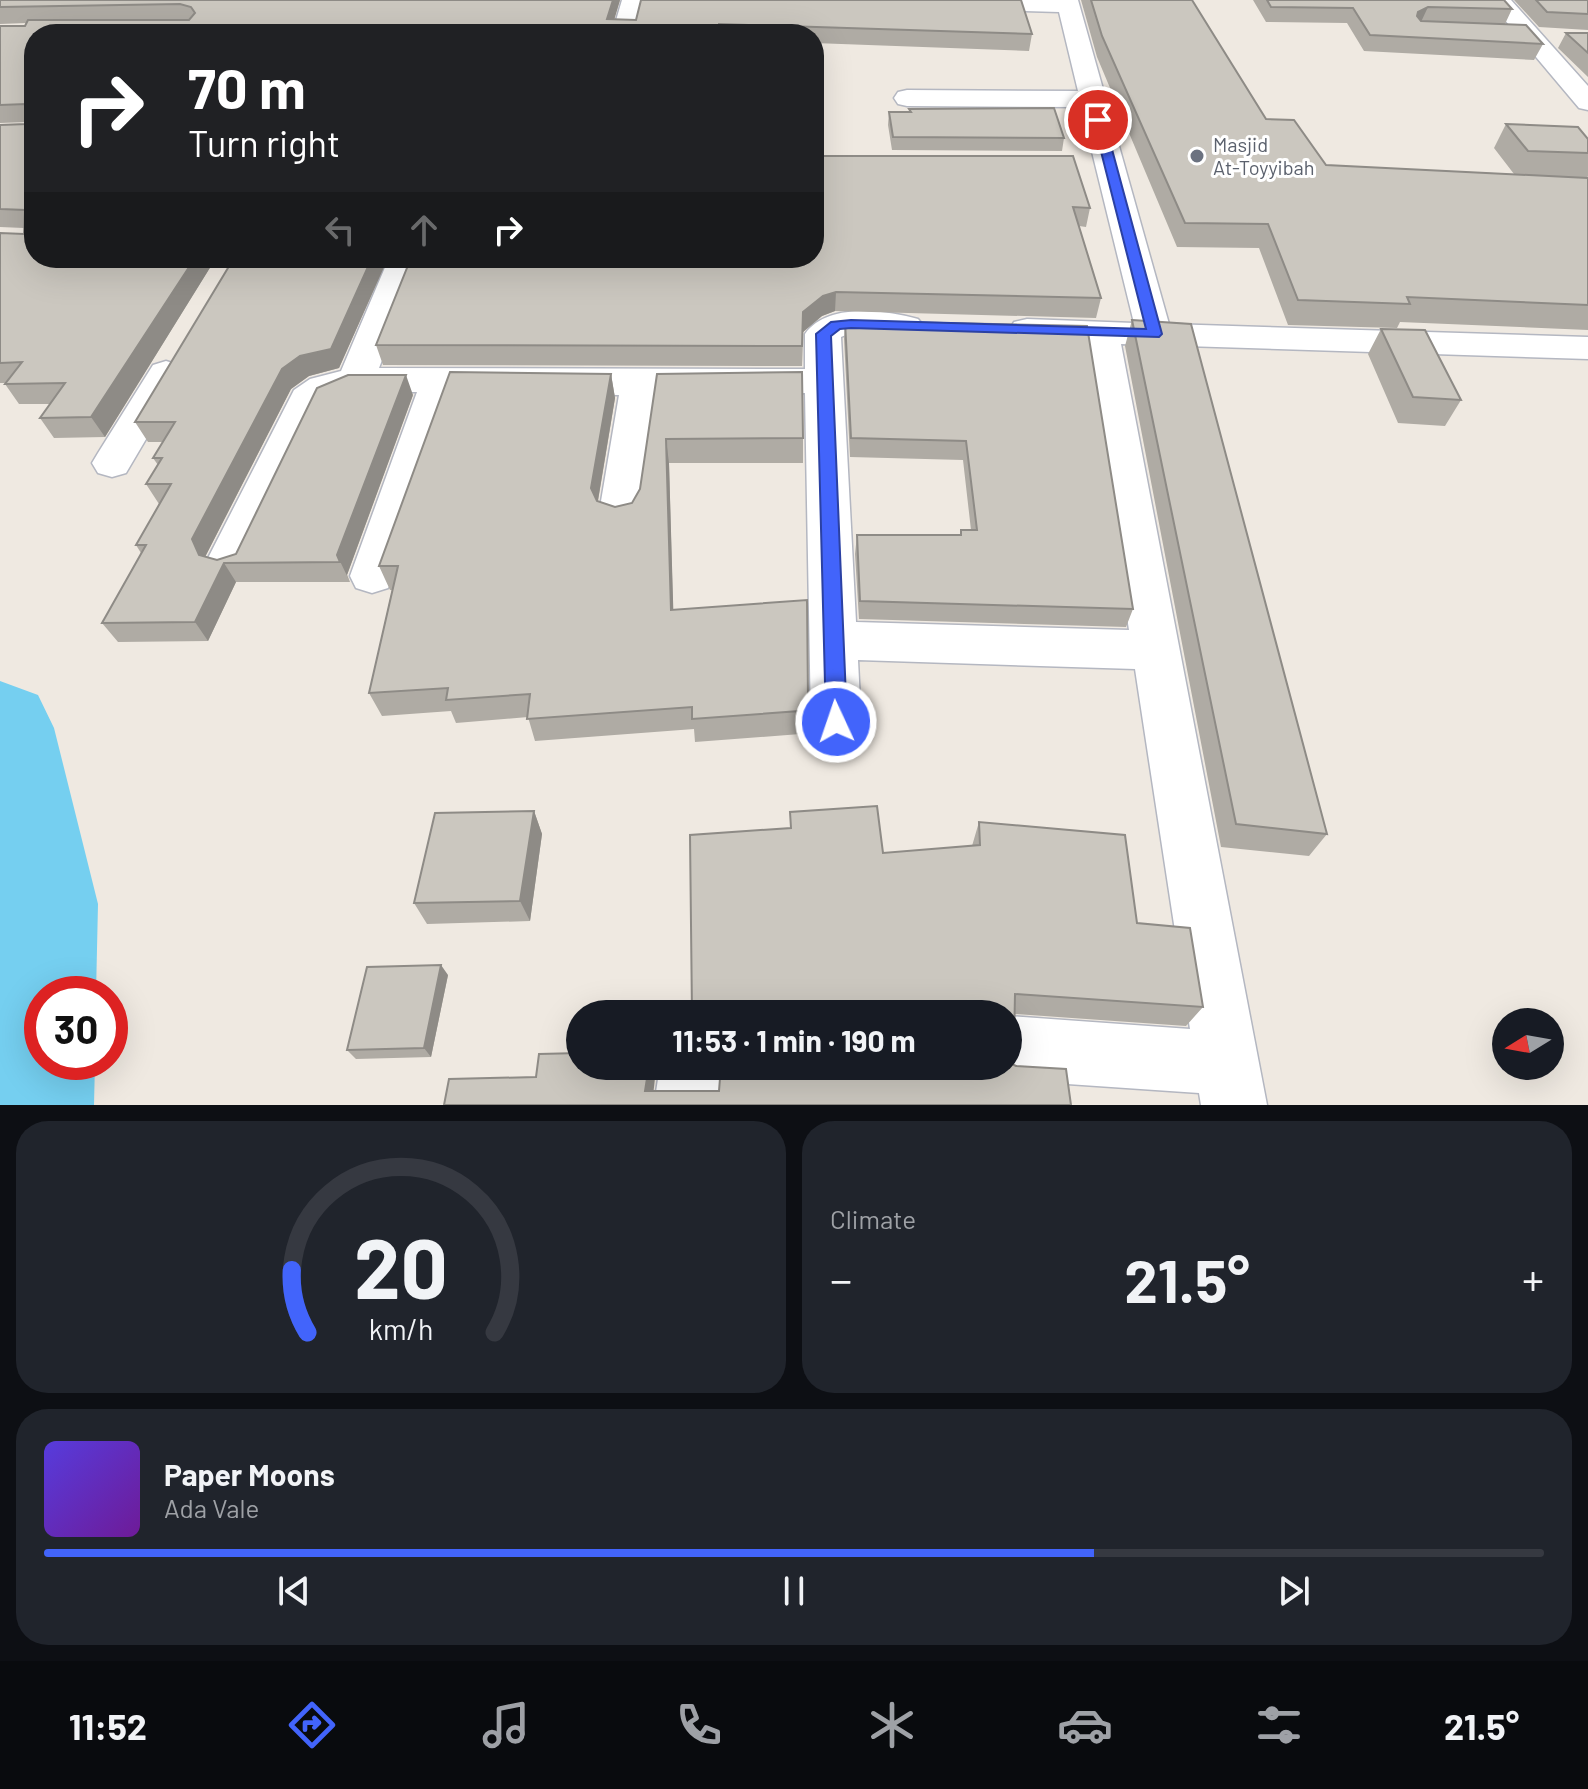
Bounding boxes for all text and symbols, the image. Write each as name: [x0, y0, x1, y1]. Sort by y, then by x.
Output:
text: 70 m: [188, 53, 306, 120]
icon: right: [56, 56, 160, 160]
pin: [1064, 86, 1132, 154]
icon: arrive: [1076, 98, 1120, 142]
text: Turn right: [188, 121, 340, 164]
place label: Masjid At-Toyyibah: [1213, 132, 1315, 179]
marker: Masjid At-Toyyibah: [1188, 147, 1206, 165]
icon: left: [318, 208, 362, 252]
icon: ahead: [402, 208, 446, 252]
icon: right: [486, 208, 530, 252]
position arrow: [794, 680, 878, 764]
speed limit sign: 30: [24, 976, 128, 1080]
north arrow: [1492, 1008, 1564, 1080]
map controls: [1492, 1008, 1564, 1080]
text: 11:53 · 1 min · 190 m: [672, 1022, 916, 1058]
text: Climate: [830, 1203, 916, 1234]
text: 20: [354, 1216, 448, 1316]
text: 21.5°: [1124, 1243, 1250, 1315]
text: −: [830, 1252, 852, 1305]
text: +: [1522, 1252, 1544, 1305]
text: km/h: [369, 1311, 433, 1346]
text: Paper Moons: [164, 1456, 335, 1492]
text: Ada Vale: [164, 1492, 259, 1523]
icon: previous: [272, 1569, 316, 1613]
icon: pause: [772, 1569, 816, 1613]
icon: next: [1272, 1569, 1316, 1613]
icon: directions: [284, 1697, 340, 1753]
icon: music: [478, 1697, 534, 1753]
icon: phone: [671, 1697, 727, 1753]
icon: climate: [864, 1697, 920, 1753]
icon: car: [1057, 1697, 1113, 1753]
icon: filters: [1251, 1697, 1307, 1753]
text: 11:52: [69, 1704, 147, 1747]
text: 21.5°: [1444, 1704, 1519, 1747]

